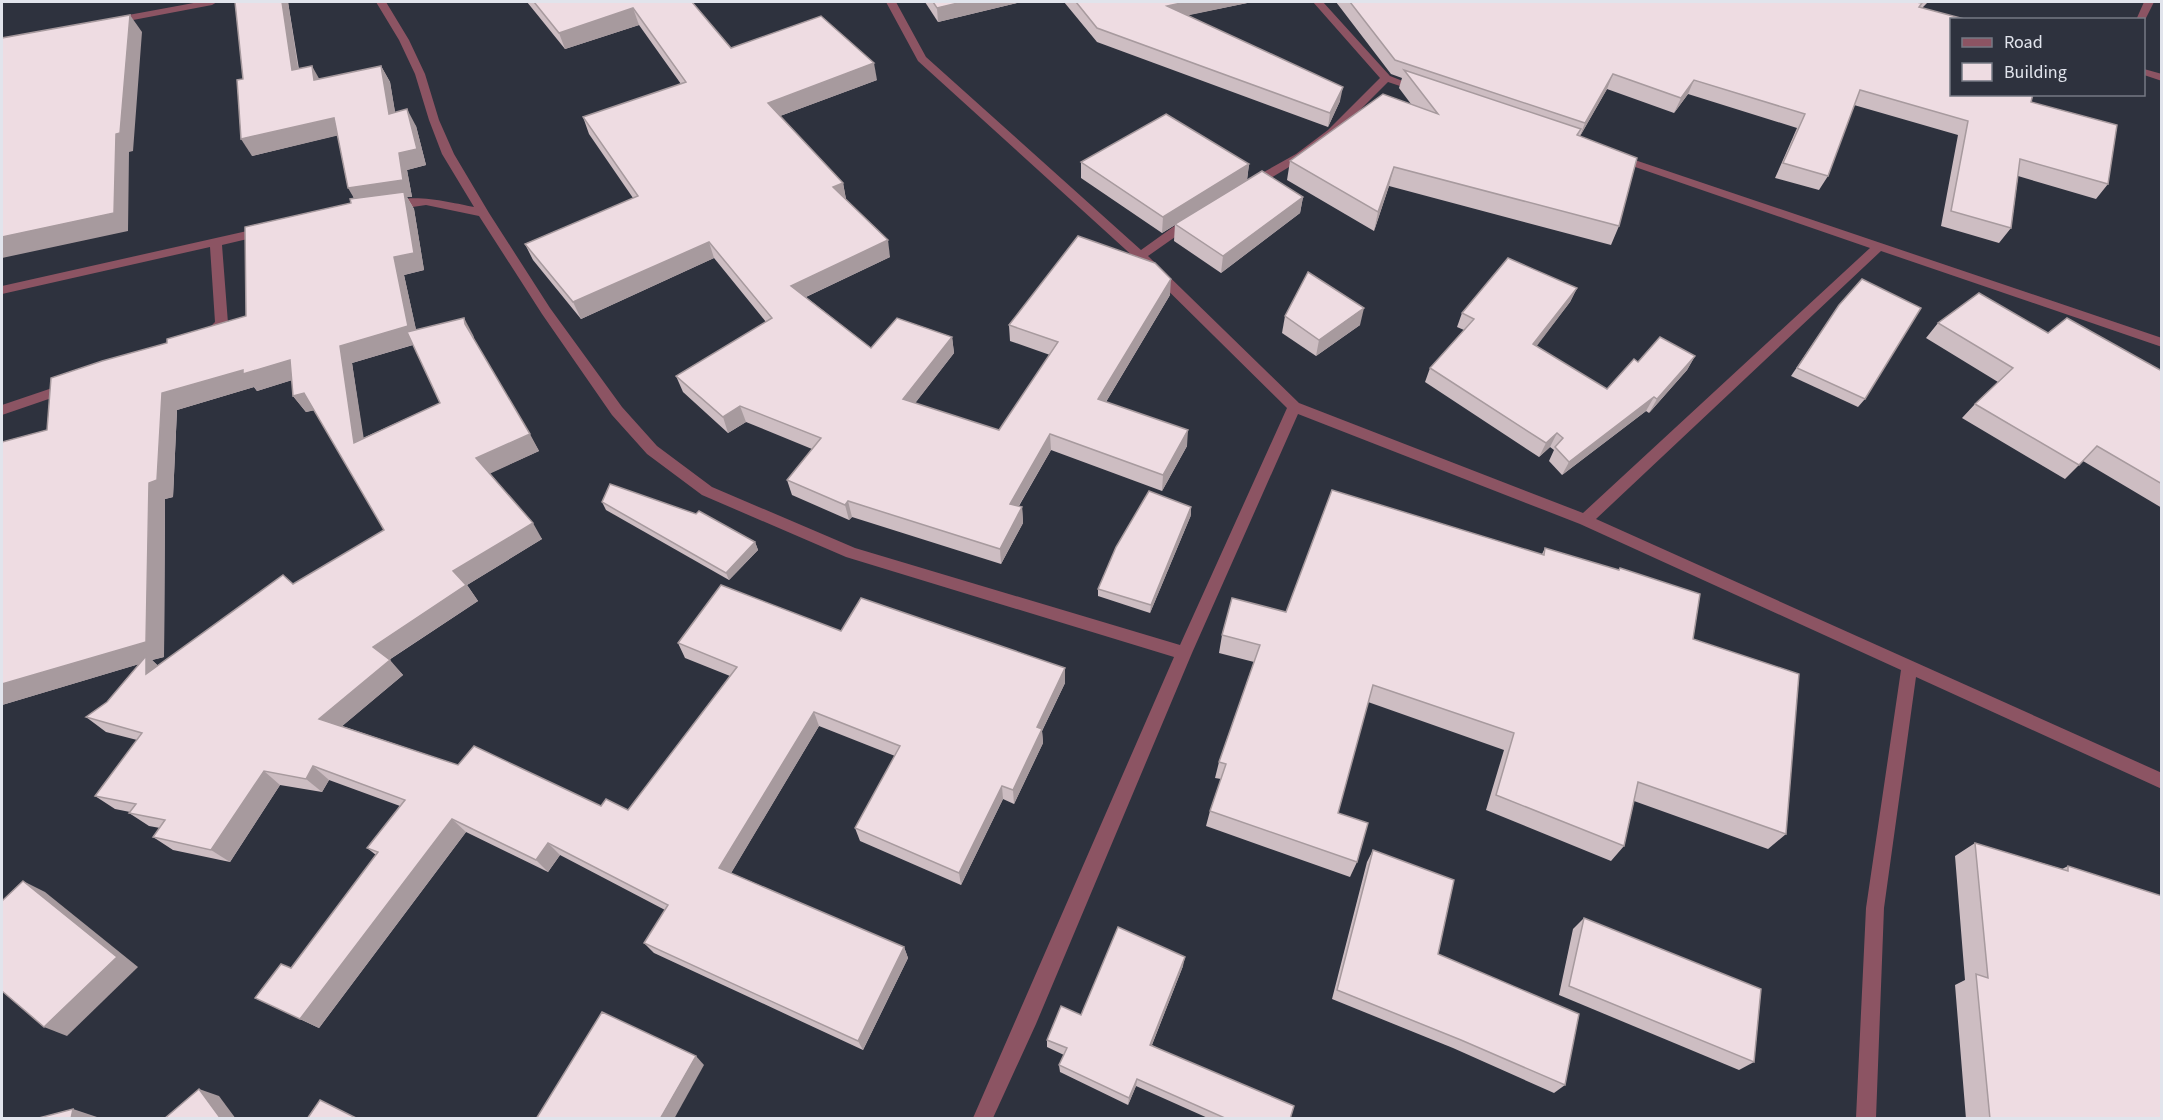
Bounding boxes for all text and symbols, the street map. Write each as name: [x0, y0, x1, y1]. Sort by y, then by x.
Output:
legend: [1950, 18, 2145, 96]
text: Road: [2004, 30, 2043, 55]
text: Building: [2004, 60, 2067, 85]

